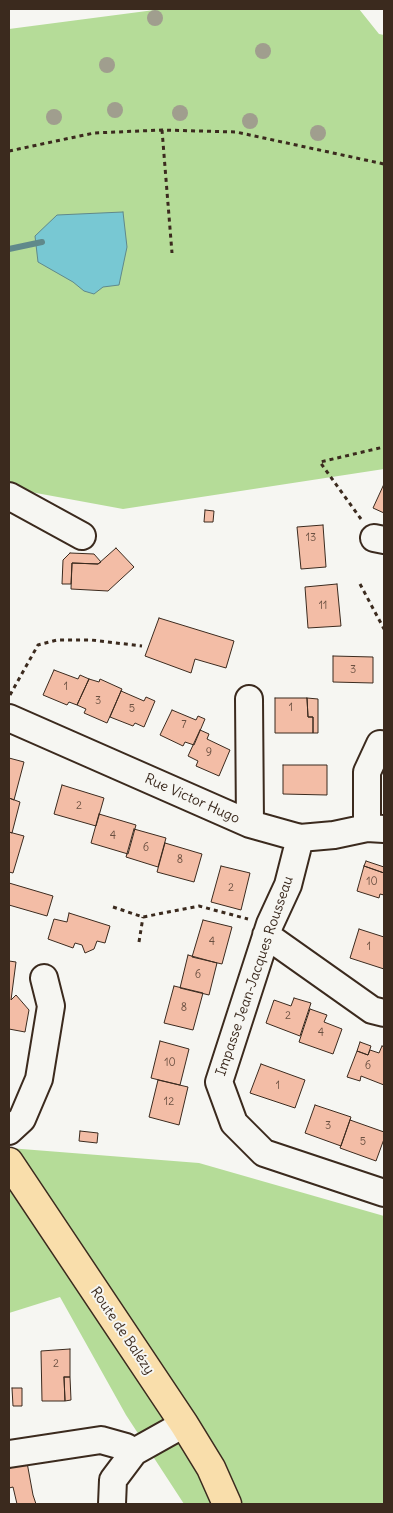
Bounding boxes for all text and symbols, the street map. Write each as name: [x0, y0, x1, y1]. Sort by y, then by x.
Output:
house number: 13: [306, 531, 316, 545]
house number: 11: [319, 599, 327, 613]
house number: 3: [350, 663, 356, 677]
house number: 1: [64, 680, 68, 694]
house number: 3: [95, 694, 101, 708]
house number: 1: [289, 701, 293, 715]
house number: 5: [129, 702, 135, 716]
house number: 7: [181, 718, 187, 732]
house number: 9: [206, 746, 212, 760]
street label: Rue Victor Hugo: [142, 771, 242, 827]
house number: 2: [76, 799, 82, 813]
house number: 4: [110, 829, 116, 843]
house number: 6: [143, 841, 149, 855]
house number: 8: [177, 853, 183, 867]
street label: Impasse Jean-Jacques Rousseau: [213, 874, 297, 1078]
house number: 10: [366, 875, 378, 889]
house number: 2: [228, 881, 234, 895]
house number: 4: [209, 935, 215, 949]
house number: 1: [367, 940, 371, 954]
house number: 6: [195, 968, 201, 982]
house number: 8: [181, 1001, 187, 1015]
house number: 2: [285, 1009, 291, 1023]
house number: 4: [318, 1026, 324, 1040]
house number: 10: [164, 1056, 176, 1070]
house number: 6: [365, 1059, 371, 1073]
house number: 1: [276, 1079, 280, 1093]
house number: 12: [164, 1095, 174, 1109]
house number: 3: [325, 1119, 331, 1133]
house number: 5: [360, 1135, 366, 1149]
street label: Route de Balézy: [87, 1284, 157, 1378]
house number: 2: [53, 1357, 59, 1371]

